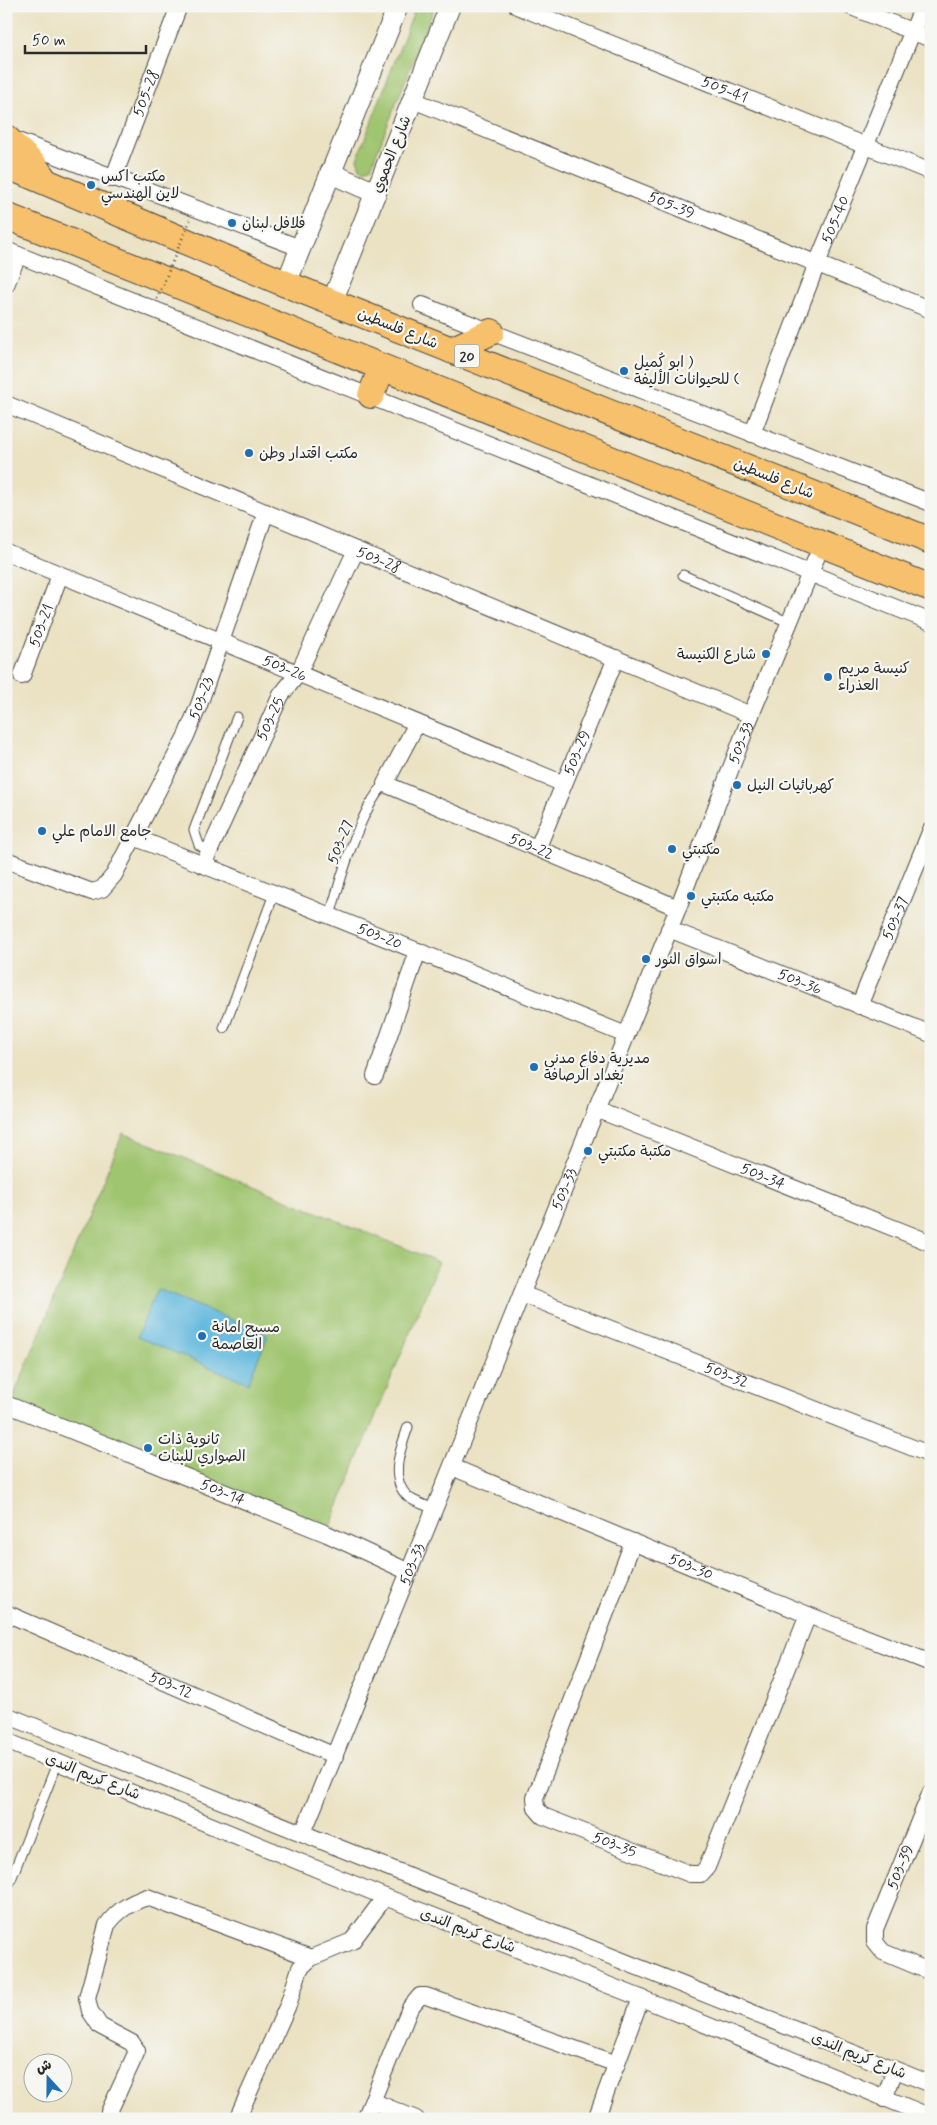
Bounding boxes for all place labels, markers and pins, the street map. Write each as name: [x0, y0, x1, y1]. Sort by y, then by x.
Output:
place label: مكتب اكس لاين الهندسي: [101, 167, 179, 206]
marker: مكتب اكس لاين الهندسي: [85, 179, 97, 191]
place label: فلافل لبنان: [242, 214, 305, 234]
marker: فلافل لبنان: [226, 217, 238, 229]
place label: ابو كُميل ) للحيوانات الأليفة (: [634, 352, 740, 390]
marker: ابو كُميل ) للحيوانات الأليفة (: [618, 365, 630, 377]
place label: مكتب اقتدار وطن: [259, 444, 358, 464]
marker: مكتب اقتدار وطن: [243, 447, 255, 459]
place label: شارع الكنيسة: [677, 645, 756, 665]
marker: شارع الكنيسة: [760, 648, 772, 660]
place label: كنيسة مريم العذراء: [838, 659, 910, 696]
marker: كنيسة مريم العذراء: [822, 671, 834, 683]
place label: كهربائيات النيل: [747, 776, 834, 796]
marker: كهربائيات النيل: [731, 779, 743, 791]
place label: جامع الامام علي: [52, 822, 152, 844]
marker: جامع الامام علي: [36, 825, 48, 837]
place label: مكتبتي: [682, 840, 720, 862]
marker: مكتبتي: [666, 843, 678, 855]
place label: مكتبه مكتبتي: [701, 887, 774, 909]
marker: مكتبه مكتبتي: [685, 890, 697, 902]
place label: اسواق النور: [655, 950, 721, 970]
marker: اسواق النور: [640, 953, 652, 965]
place label: مديرية دفاع مدني بغداد الرصافة: [544, 1049, 650, 1086]
marker: مديرية دفاع مدني بغداد الرصافة: [528, 1061, 540, 1073]
place label: مكتبة مكتبتي: [598, 1142, 671, 1164]
marker: مكتبة مكتبتي: [582, 1145, 594, 1157]
place label: مسبح امانة العاصمة: [212, 1318, 280, 1355]
marker: مسبح امانة العاصمة: [196, 1330, 208, 1342]
place label: ثانوية ذات الصواري للبنات: [158, 1430, 246, 1467]
marker: ثانوية ذات الصواري للبنات: [142, 1442, 154, 1454]

